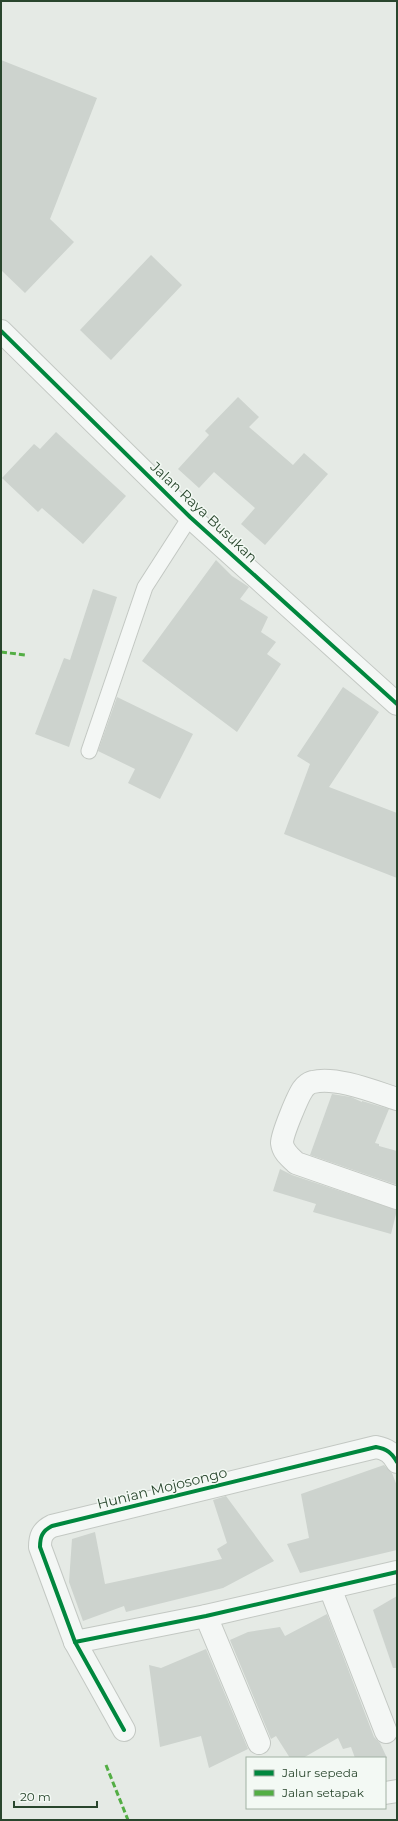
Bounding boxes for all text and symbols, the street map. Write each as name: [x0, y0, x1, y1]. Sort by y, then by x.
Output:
street label: Jalan Raya Busukan: [146, 457, 261, 566]
street label: Hunian Mojosongo: [95, 1463, 229, 1513]
legend: [246, 1757, 386, 1809]
text: Jalur sepeda: [281, 1765, 358, 1780]
scale bar: [14, 1783, 97, 1809]
text: Jalan setapak: [281, 1785, 365, 1800]
text: 20 m: [20, 1789, 51, 1804]

